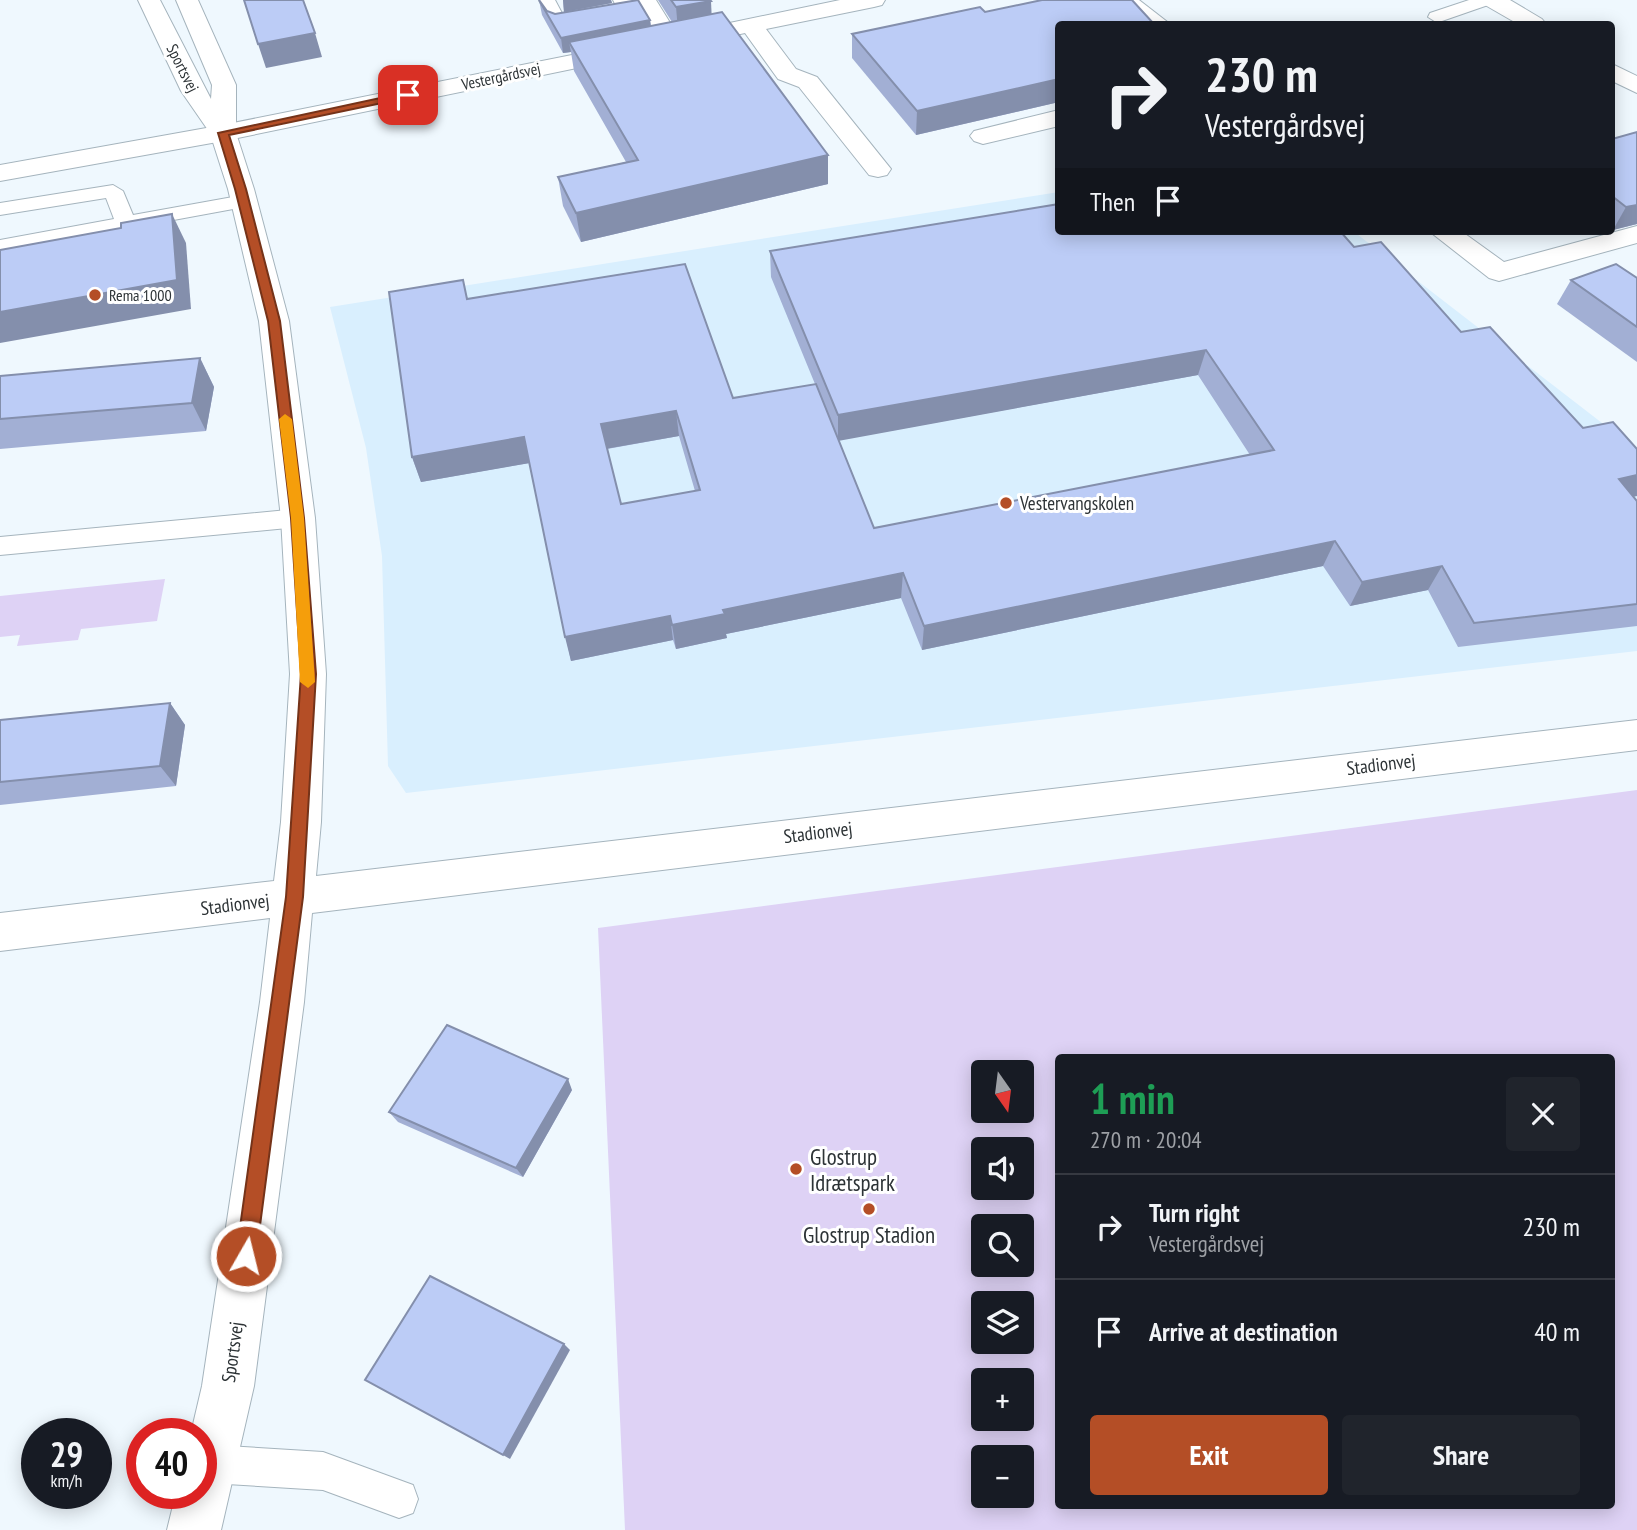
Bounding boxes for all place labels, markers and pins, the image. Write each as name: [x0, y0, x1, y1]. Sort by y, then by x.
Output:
pin: [378, 65, 438, 125]
place label: Rema 1000: [109, 285, 172, 305]
marker: Rema 1000: [87, 287, 103, 303]
place label: Vestervangskolen: [1019, 491, 1134, 515]
marker: Vestervangskolen: [998, 495, 1014, 511]
place label: Glostrup Idrætspark: [810, 1142, 895, 1197]
marker: Glostrup Idrætspark: [788, 1161, 804, 1177]
marker: Glostrup Stadion: [861, 1201, 877, 1217]
place label: Glostrup Stadion: [803, 1220, 935, 1249]

